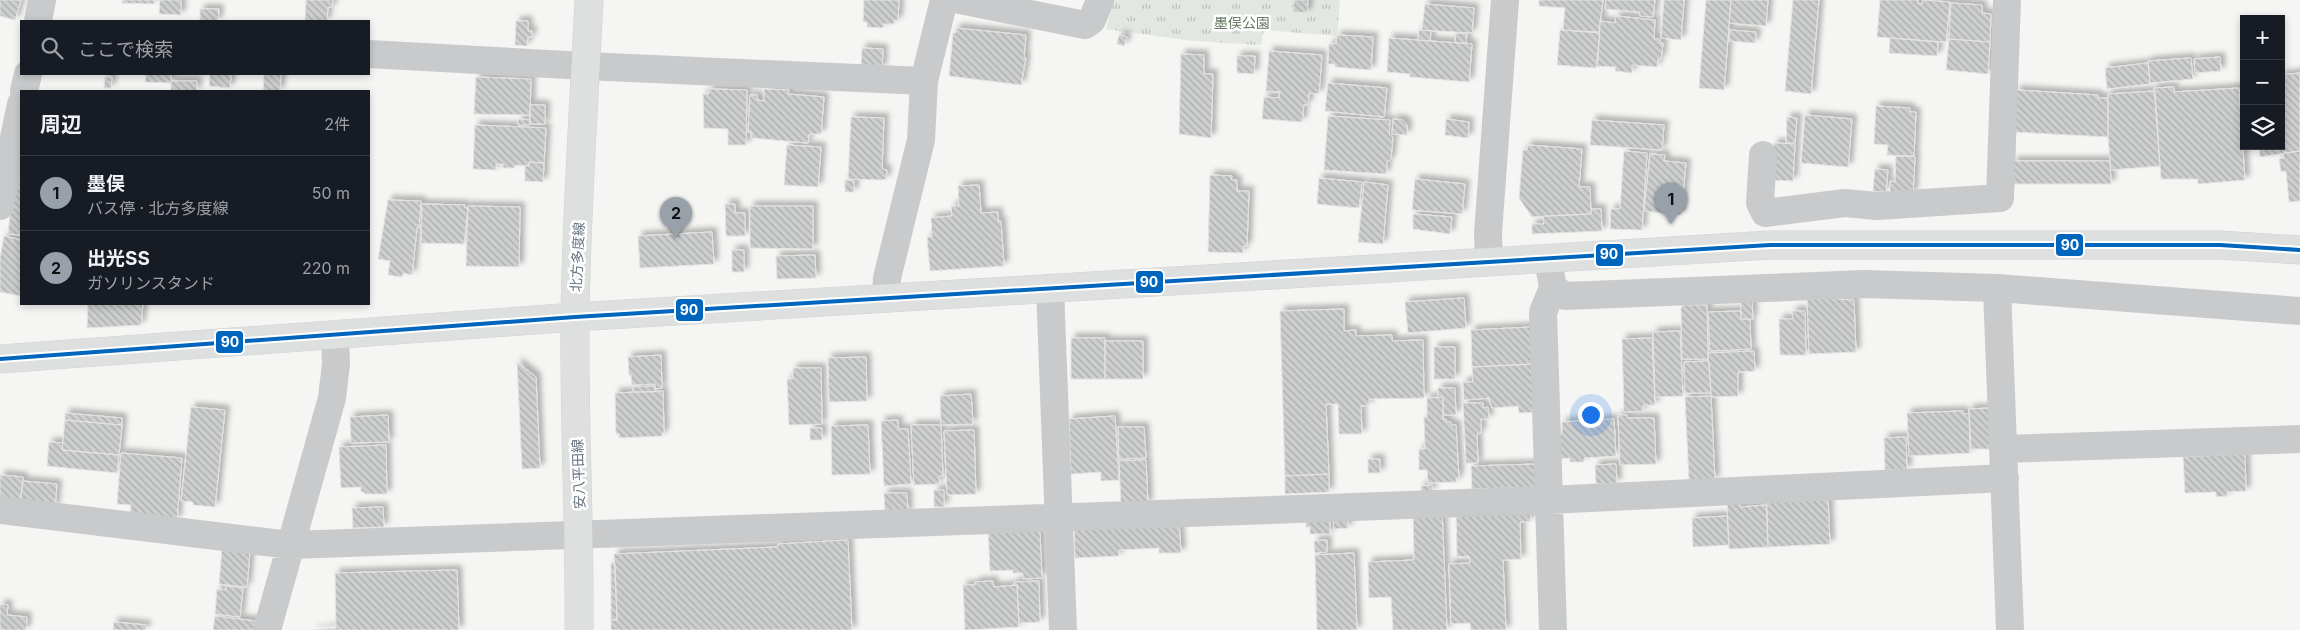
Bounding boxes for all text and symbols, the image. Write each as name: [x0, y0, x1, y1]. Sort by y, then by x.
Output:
park label: 墨俣公園: [1214, 14, 1270, 31]
map controls: [2240, 15, 2285, 150]
button: +: [2240, 15, 2285, 60]
search box: [20, 20, 370, 75]
icon: search: [38, 34, 66, 62]
text: ここで検索: [78, 38, 173, 61]
button: −: [2240, 60, 2285, 105]
button: layers: [2240, 105, 2285, 150]
text: 周辺: [40, 112, 82, 137]
text: 2件: [324, 114, 350, 134]
text: 墨俣: [87, 172, 125, 195]
text: 1: [53, 183, 59, 203]
text: 50 m: [312, 183, 350, 203]
pin: 1: [1655, 183, 1687, 224]
pin: 2: [660, 197, 692, 238]
text: バス停 · 北方多度線: [87, 198, 229, 218]
street label: 北方多度線: [567, 222, 587, 292]
line badge: 90: [2055, 233, 2084, 257]
text: 90: [2061, 236, 2079, 253]
line badge: 90: [1595, 243, 1624, 267]
text: 90: [1600, 245, 1618, 262]
text: 出光SS: [87, 247, 150, 270]
text: 2: [51, 258, 61, 278]
text: 220 m: [302, 258, 350, 278]
line badge: 90: [1135, 270, 1164, 294]
text: ガソリンスタンド: [87, 273, 215, 293]
text: 90: [1140, 273, 1158, 290]
line badge: 90: [675, 298, 704, 322]
text: 90: [680, 301, 698, 318]
line badge: 90: [215, 330, 244, 354]
text: 90: [221, 333, 239, 350]
your location: [1578, 402, 1604, 428]
street label: 安八平田線: [568, 439, 588, 509]

